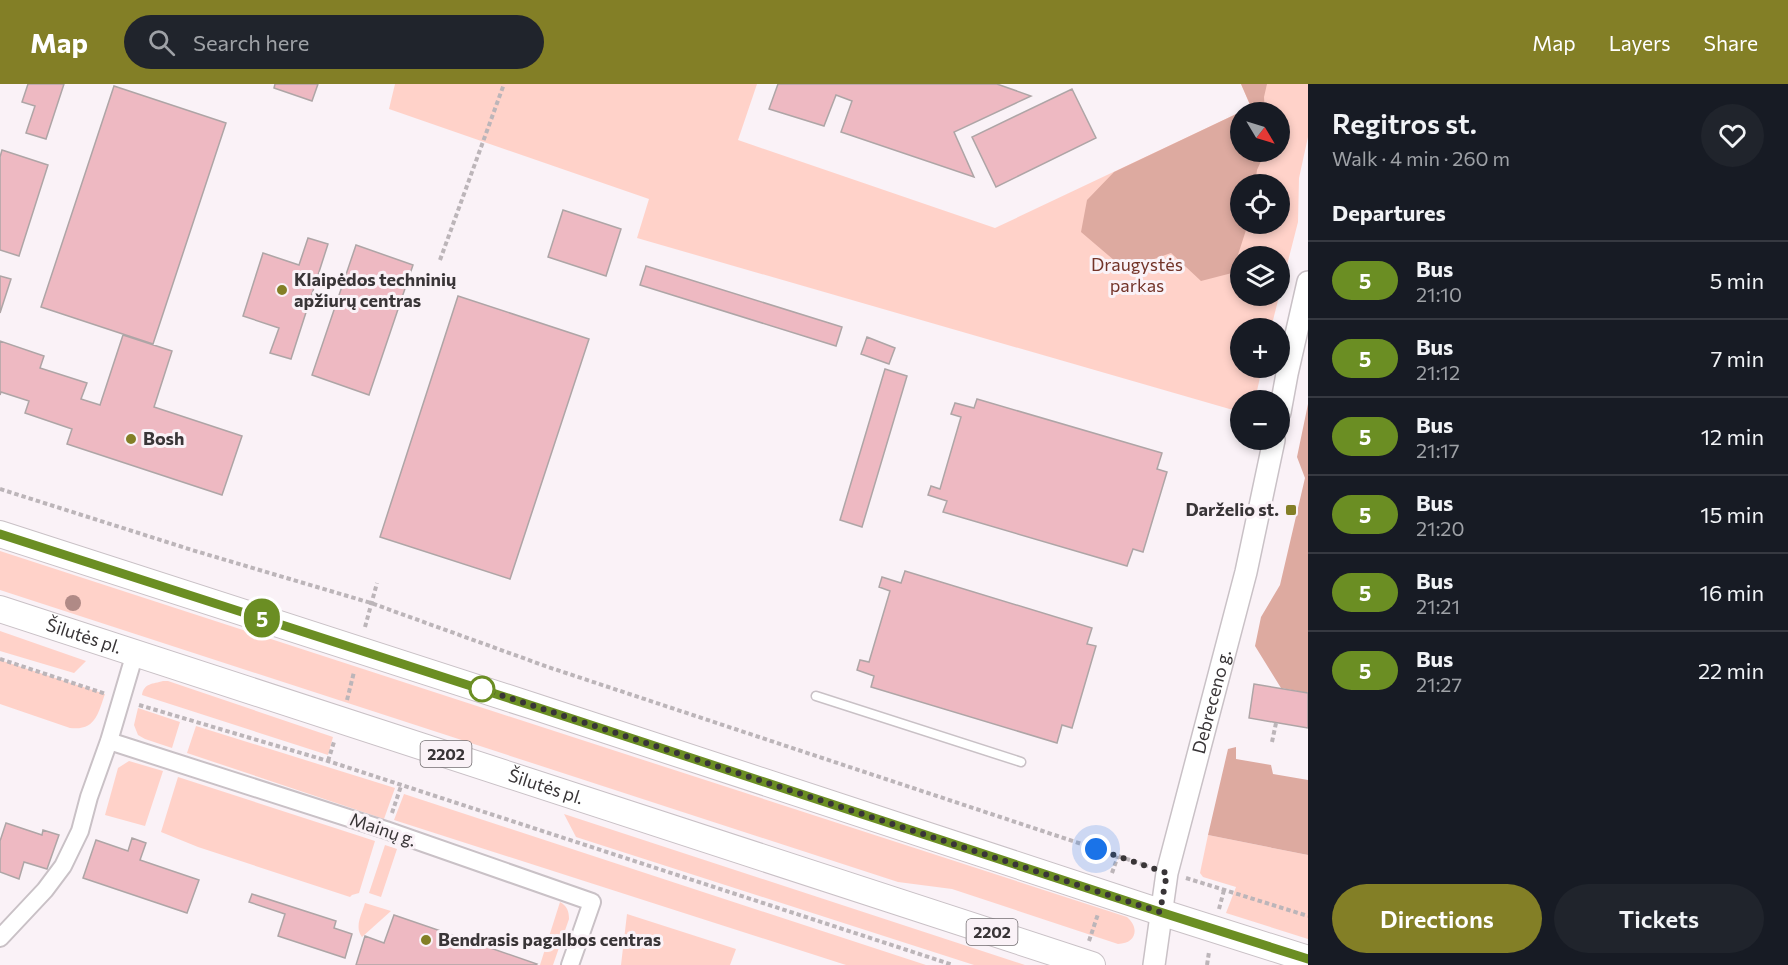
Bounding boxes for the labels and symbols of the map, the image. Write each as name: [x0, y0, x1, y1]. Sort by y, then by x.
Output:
north arrow: [1230, 102, 1290, 162]
park label: Draugystės parkas: [1091, 253, 1183, 296]
place label: Klaipėdos techninių apžiurų centras: [294, 268, 456, 311]
marker: Klaipėdos techninių apžiurų centras: [275, 283, 289, 297]
place label: Bosh: [143, 427, 184, 449]
marker: Bosh: [124, 432, 138, 446]
place label: Darželio st.: [1185, 498, 1279, 520]
marker: Darželio st.: [1284, 503, 1298, 517]
line badge: 5: [242, 598, 282, 638]
street label: Šilutės pl.: [44, 613, 124, 658]
street label: Debreceno g.: [1187, 647, 1235, 756]
unlabelled marker: [469, 676, 495, 702]
road number: 2202: [420, 741, 472, 767]
street label: Šilutės pl.: [506, 763, 586, 808]
street label: Mainų g.: [347, 807, 419, 851]
your location: [1081, 834, 1111, 864]
road number: 2202: [966, 919, 1018, 945]
place label: Bendrasis pagalbos centras: [438, 928, 661, 950]
marker: Bendrasis pagalbos centras: [419, 933, 433, 947]

